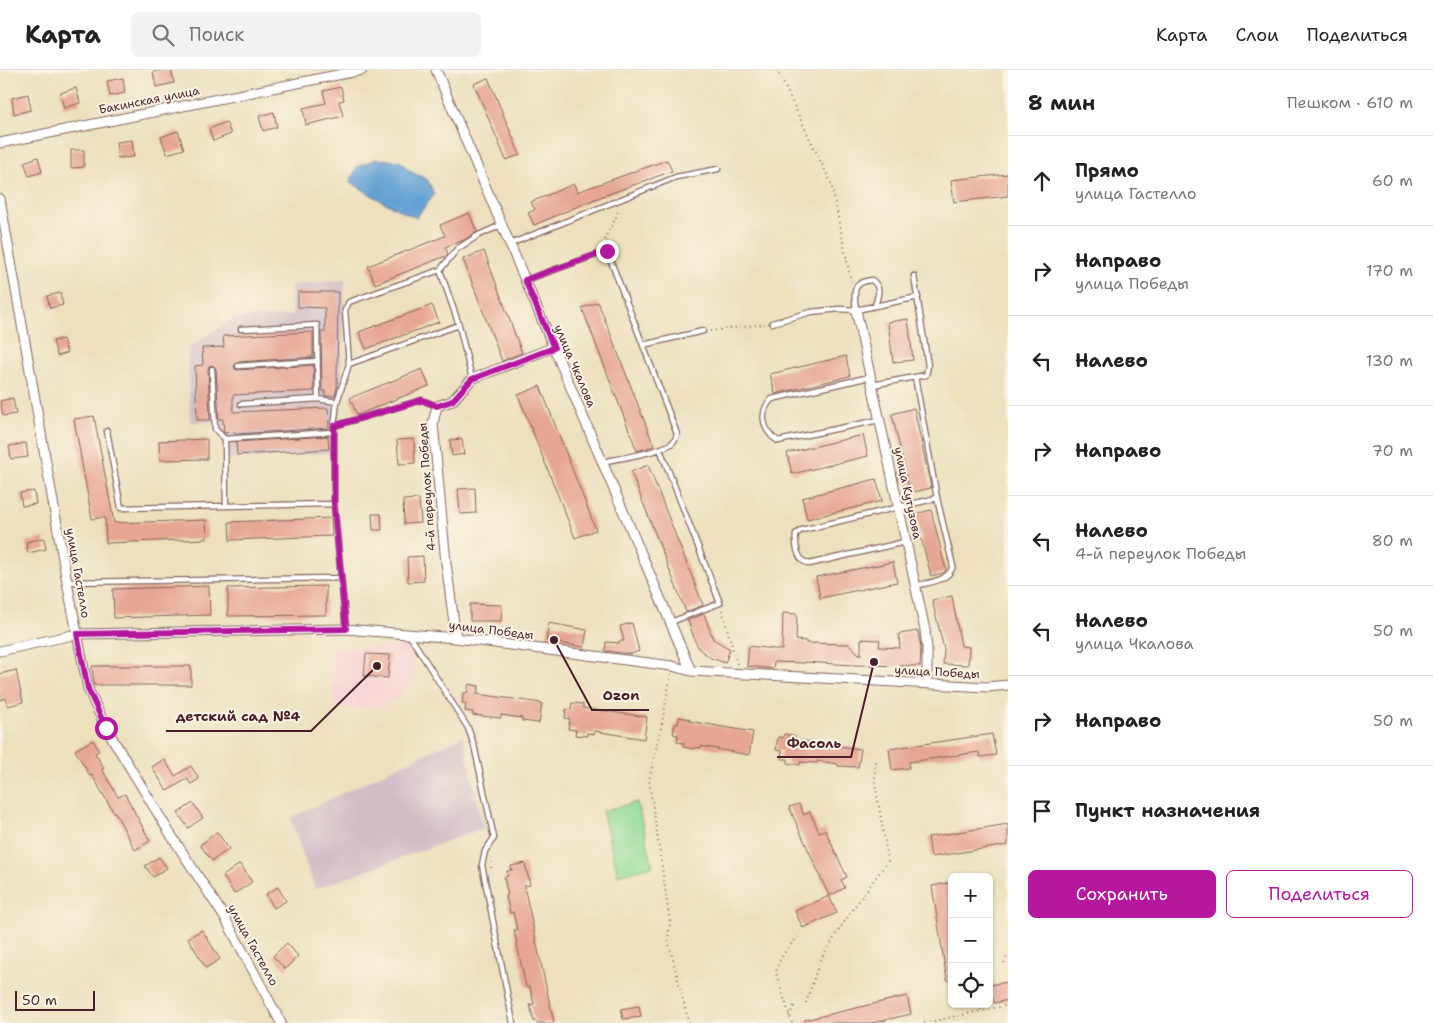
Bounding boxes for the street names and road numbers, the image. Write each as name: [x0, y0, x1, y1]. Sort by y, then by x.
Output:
street label: Бакинская улица: [97, 82, 201, 118]
street label: улица Чкалова: [550, 322, 600, 411]
street label: 4-й переулок Победы: [415, 422, 439, 552]
street label: улица Кутузова: [890, 445, 926, 541]
street label: улица Гастелло: [62, 527, 94, 619]
street label: улица Победы: [448, 617, 534, 643]
street label: улица Победы: [894, 662, 980, 682]
street label: улица Гастелло: [224, 901, 282, 989]

